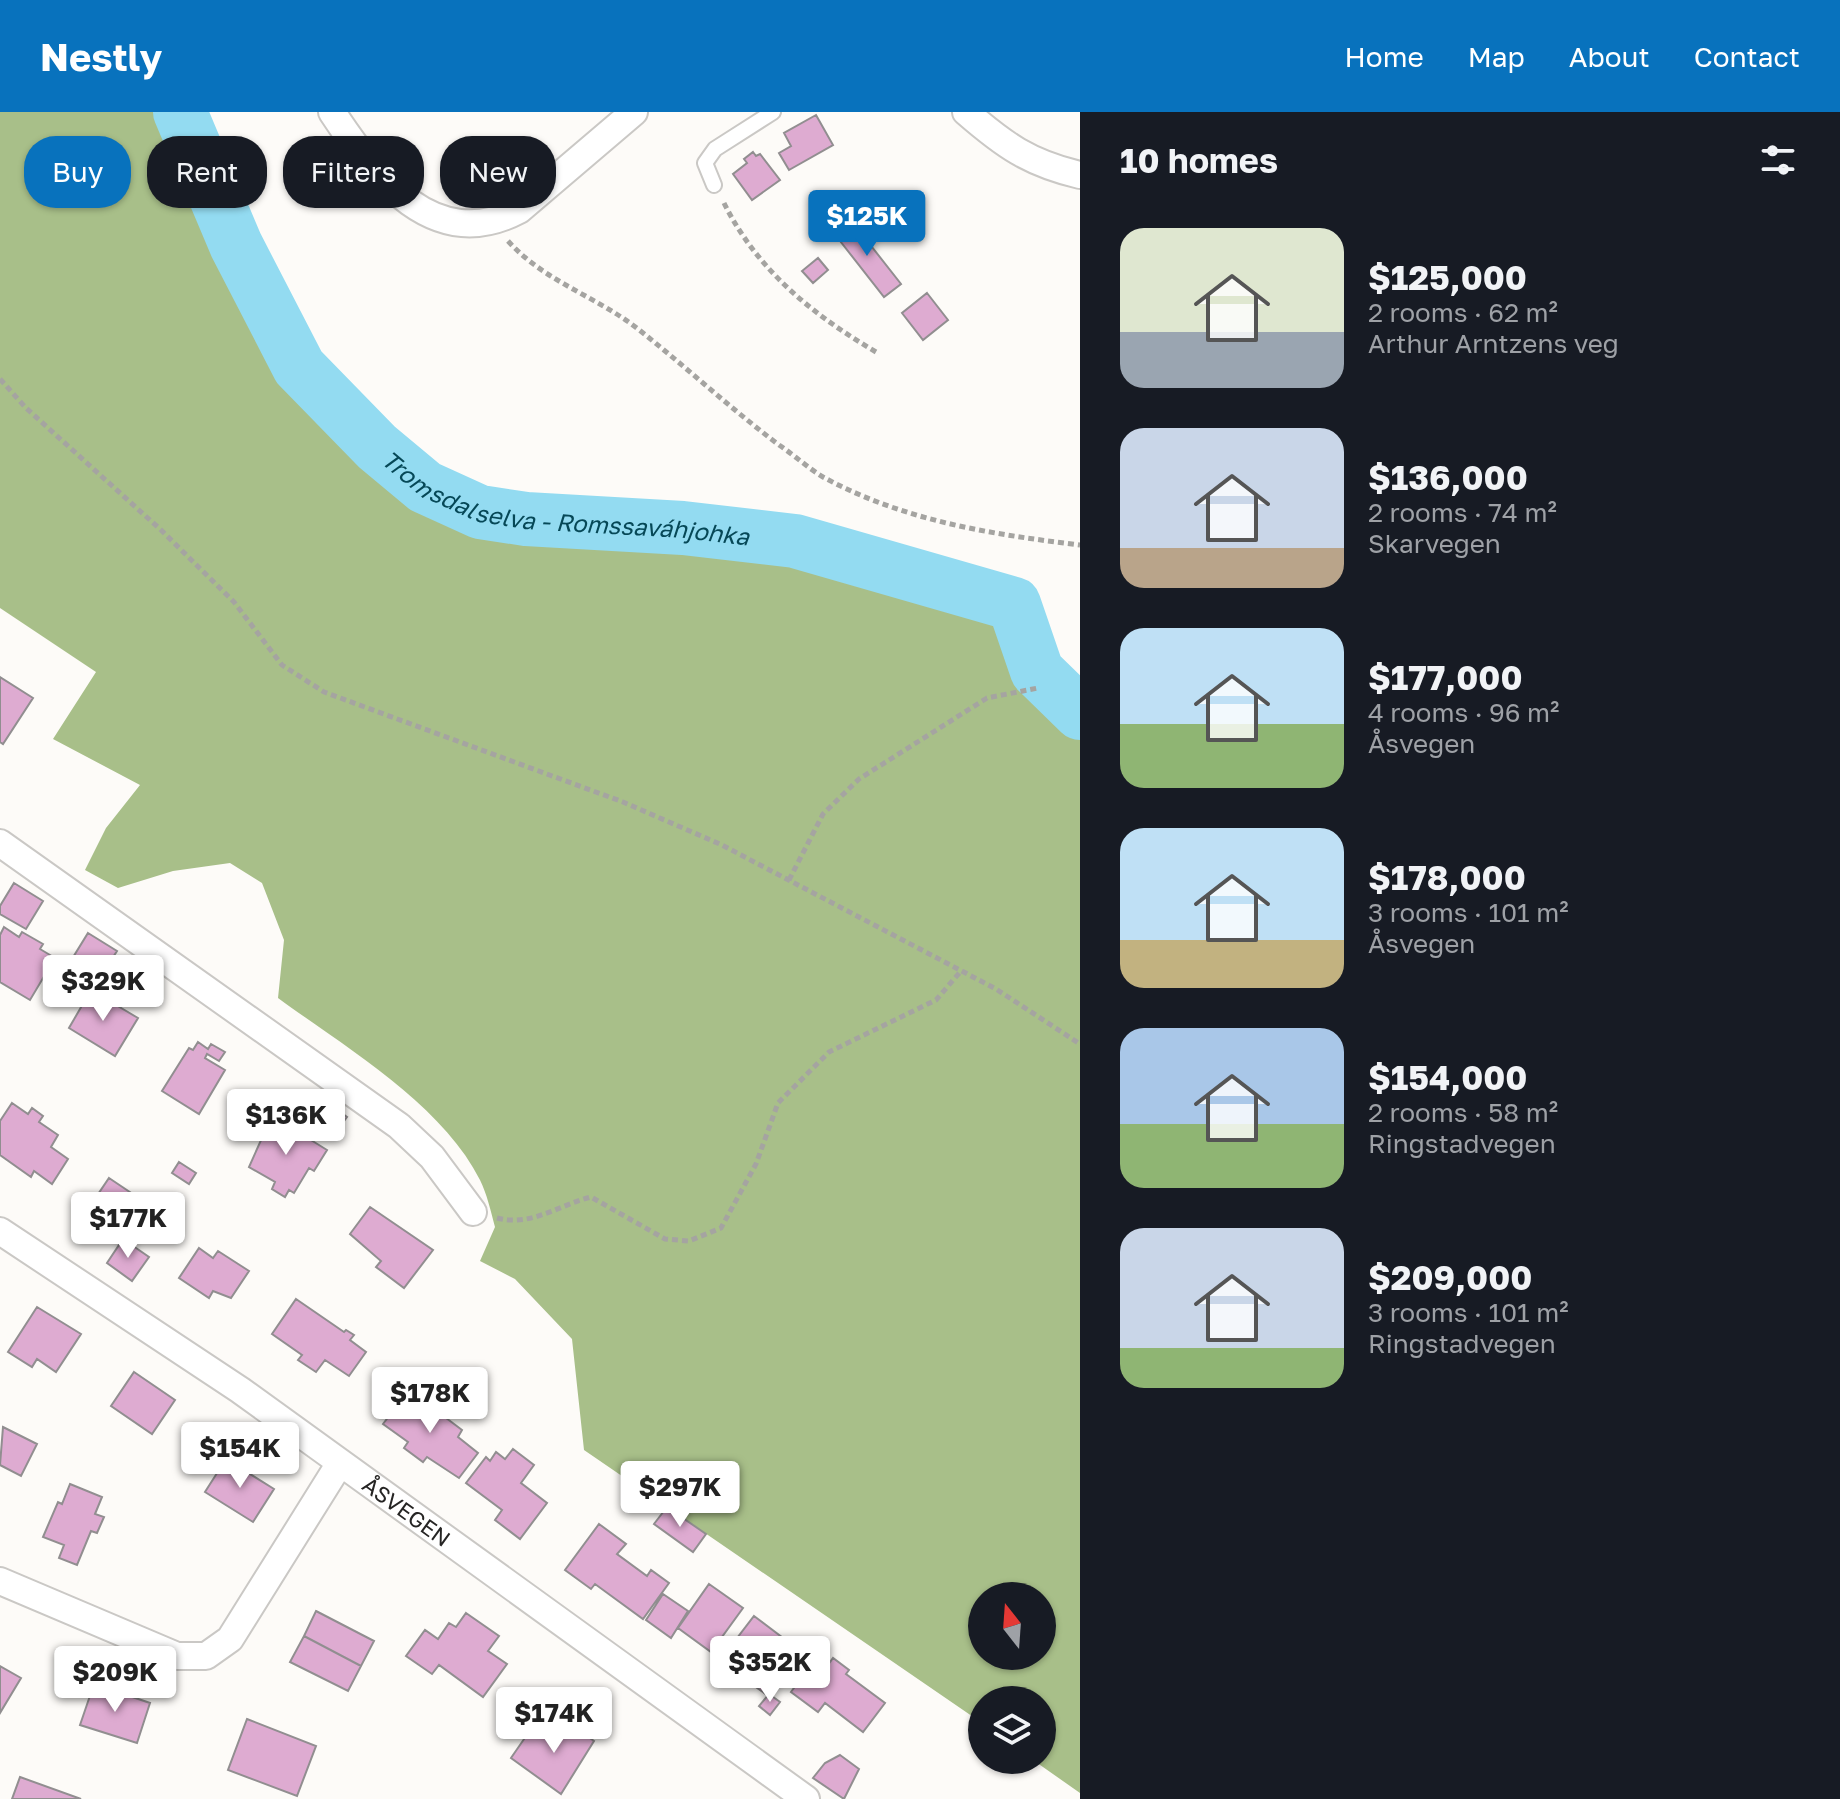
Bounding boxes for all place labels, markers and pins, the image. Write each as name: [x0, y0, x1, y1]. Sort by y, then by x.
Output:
pin: $125K: [811, 190, 923, 258]
pin: $329K: [47, 955, 159, 1023]
pin: $136K: [230, 1089, 342, 1157]
pin: $177K: [72, 1192, 184, 1260]
pin: $178K: [374, 1367, 486, 1435]
pin: $154K: [184, 1422, 296, 1490]
pin: $297K: [624, 1461, 736, 1529]
pin: $352K: [714, 1636, 826, 1704]
pin: $209K: [59, 1646, 171, 1714]
pin: $174K: [498, 1687, 610, 1755]

